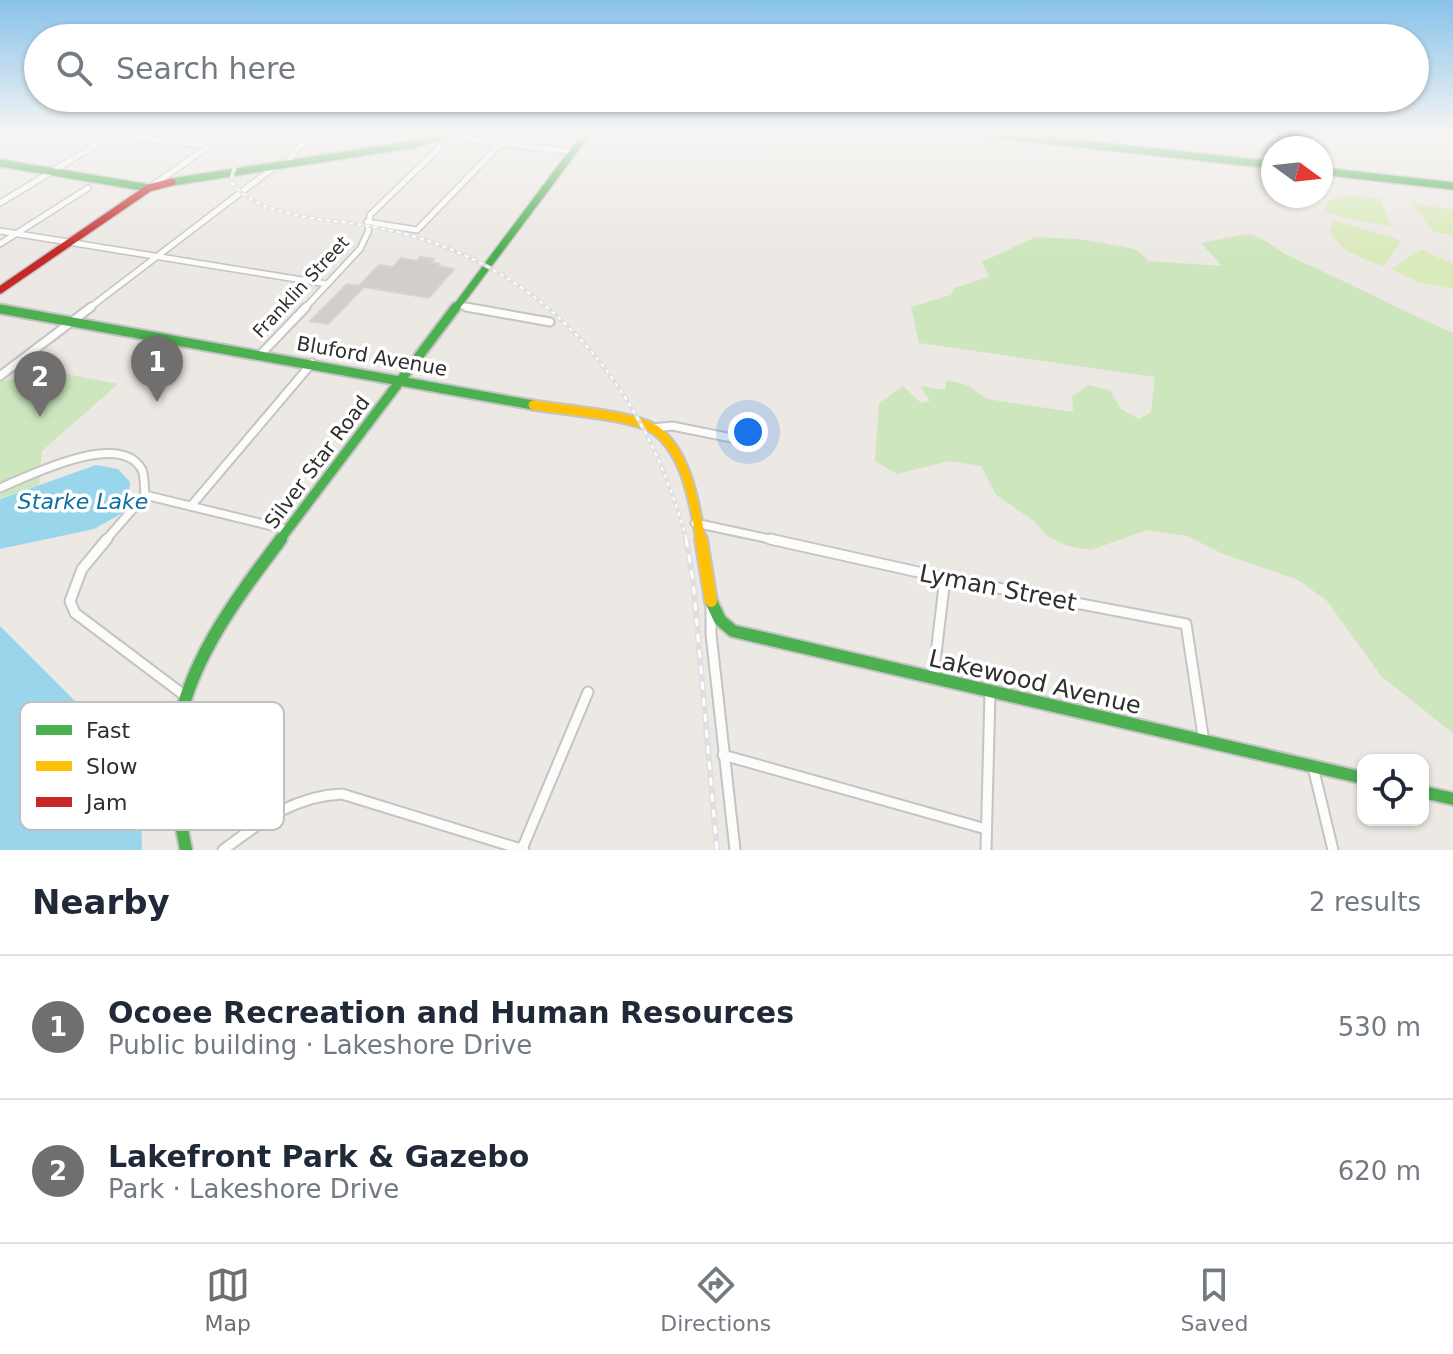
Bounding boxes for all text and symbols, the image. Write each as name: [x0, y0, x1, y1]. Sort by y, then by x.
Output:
search box: [24, 24, 1429, 112]
icon: search: [52, 46, 96, 90]
text: Search here: [116, 51, 296, 86]
north arrow: [1261, 136, 1333, 208]
street label: Franklin Street: [248, 232, 353, 342]
street label: Bluford Avenue: [295, 331, 449, 381]
pin: 1: [131, 336, 183, 402]
pin: 2: [14, 351, 66, 417]
street label: Silver Star Road: [259, 391, 375, 533]
your location: [728, 412, 768, 452]
water label: Starke Lake: [18, 489, 148, 514]
street label: Lyman Street: [917, 559, 1079, 617]
street label: Lakewood Avenue: [926, 644, 1144, 720]
legend: [20, 702, 284, 830]
text: Fast: [86, 718, 131, 743]
text: Slow: [86, 754, 138, 779]
map controls: [1357, 754, 1429, 826]
button: locate: [1357, 754, 1429, 826]
text: Jam: [84, 790, 127, 815]
text: Nearby: [32, 882, 170, 922]
text: 2 results: [1309, 887, 1421, 917]
text: Ocoee Recreation and Human Resources: [108, 995, 794, 1030]
text: 1: [49, 1012, 67, 1042]
text: 530 m: [1338, 1012, 1421, 1042]
text: Public building · Lakeshore Drive: [108, 1030, 532, 1060]
text: Lakefront Park & Gazebo: [108, 1139, 529, 1174]
text: 2: [49, 1156, 67, 1186]
text: 620 m: [1338, 1156, 1421, 1186]
text: Park · Lakeshore Drive: [108, 1174, 399, 1204]
tab: Map: [205, 1263, 251, 1336]
tab: Directions: [660, 1263, 771, 1336]
tab: Saved: [1180, 1263, 1248, 1336]

